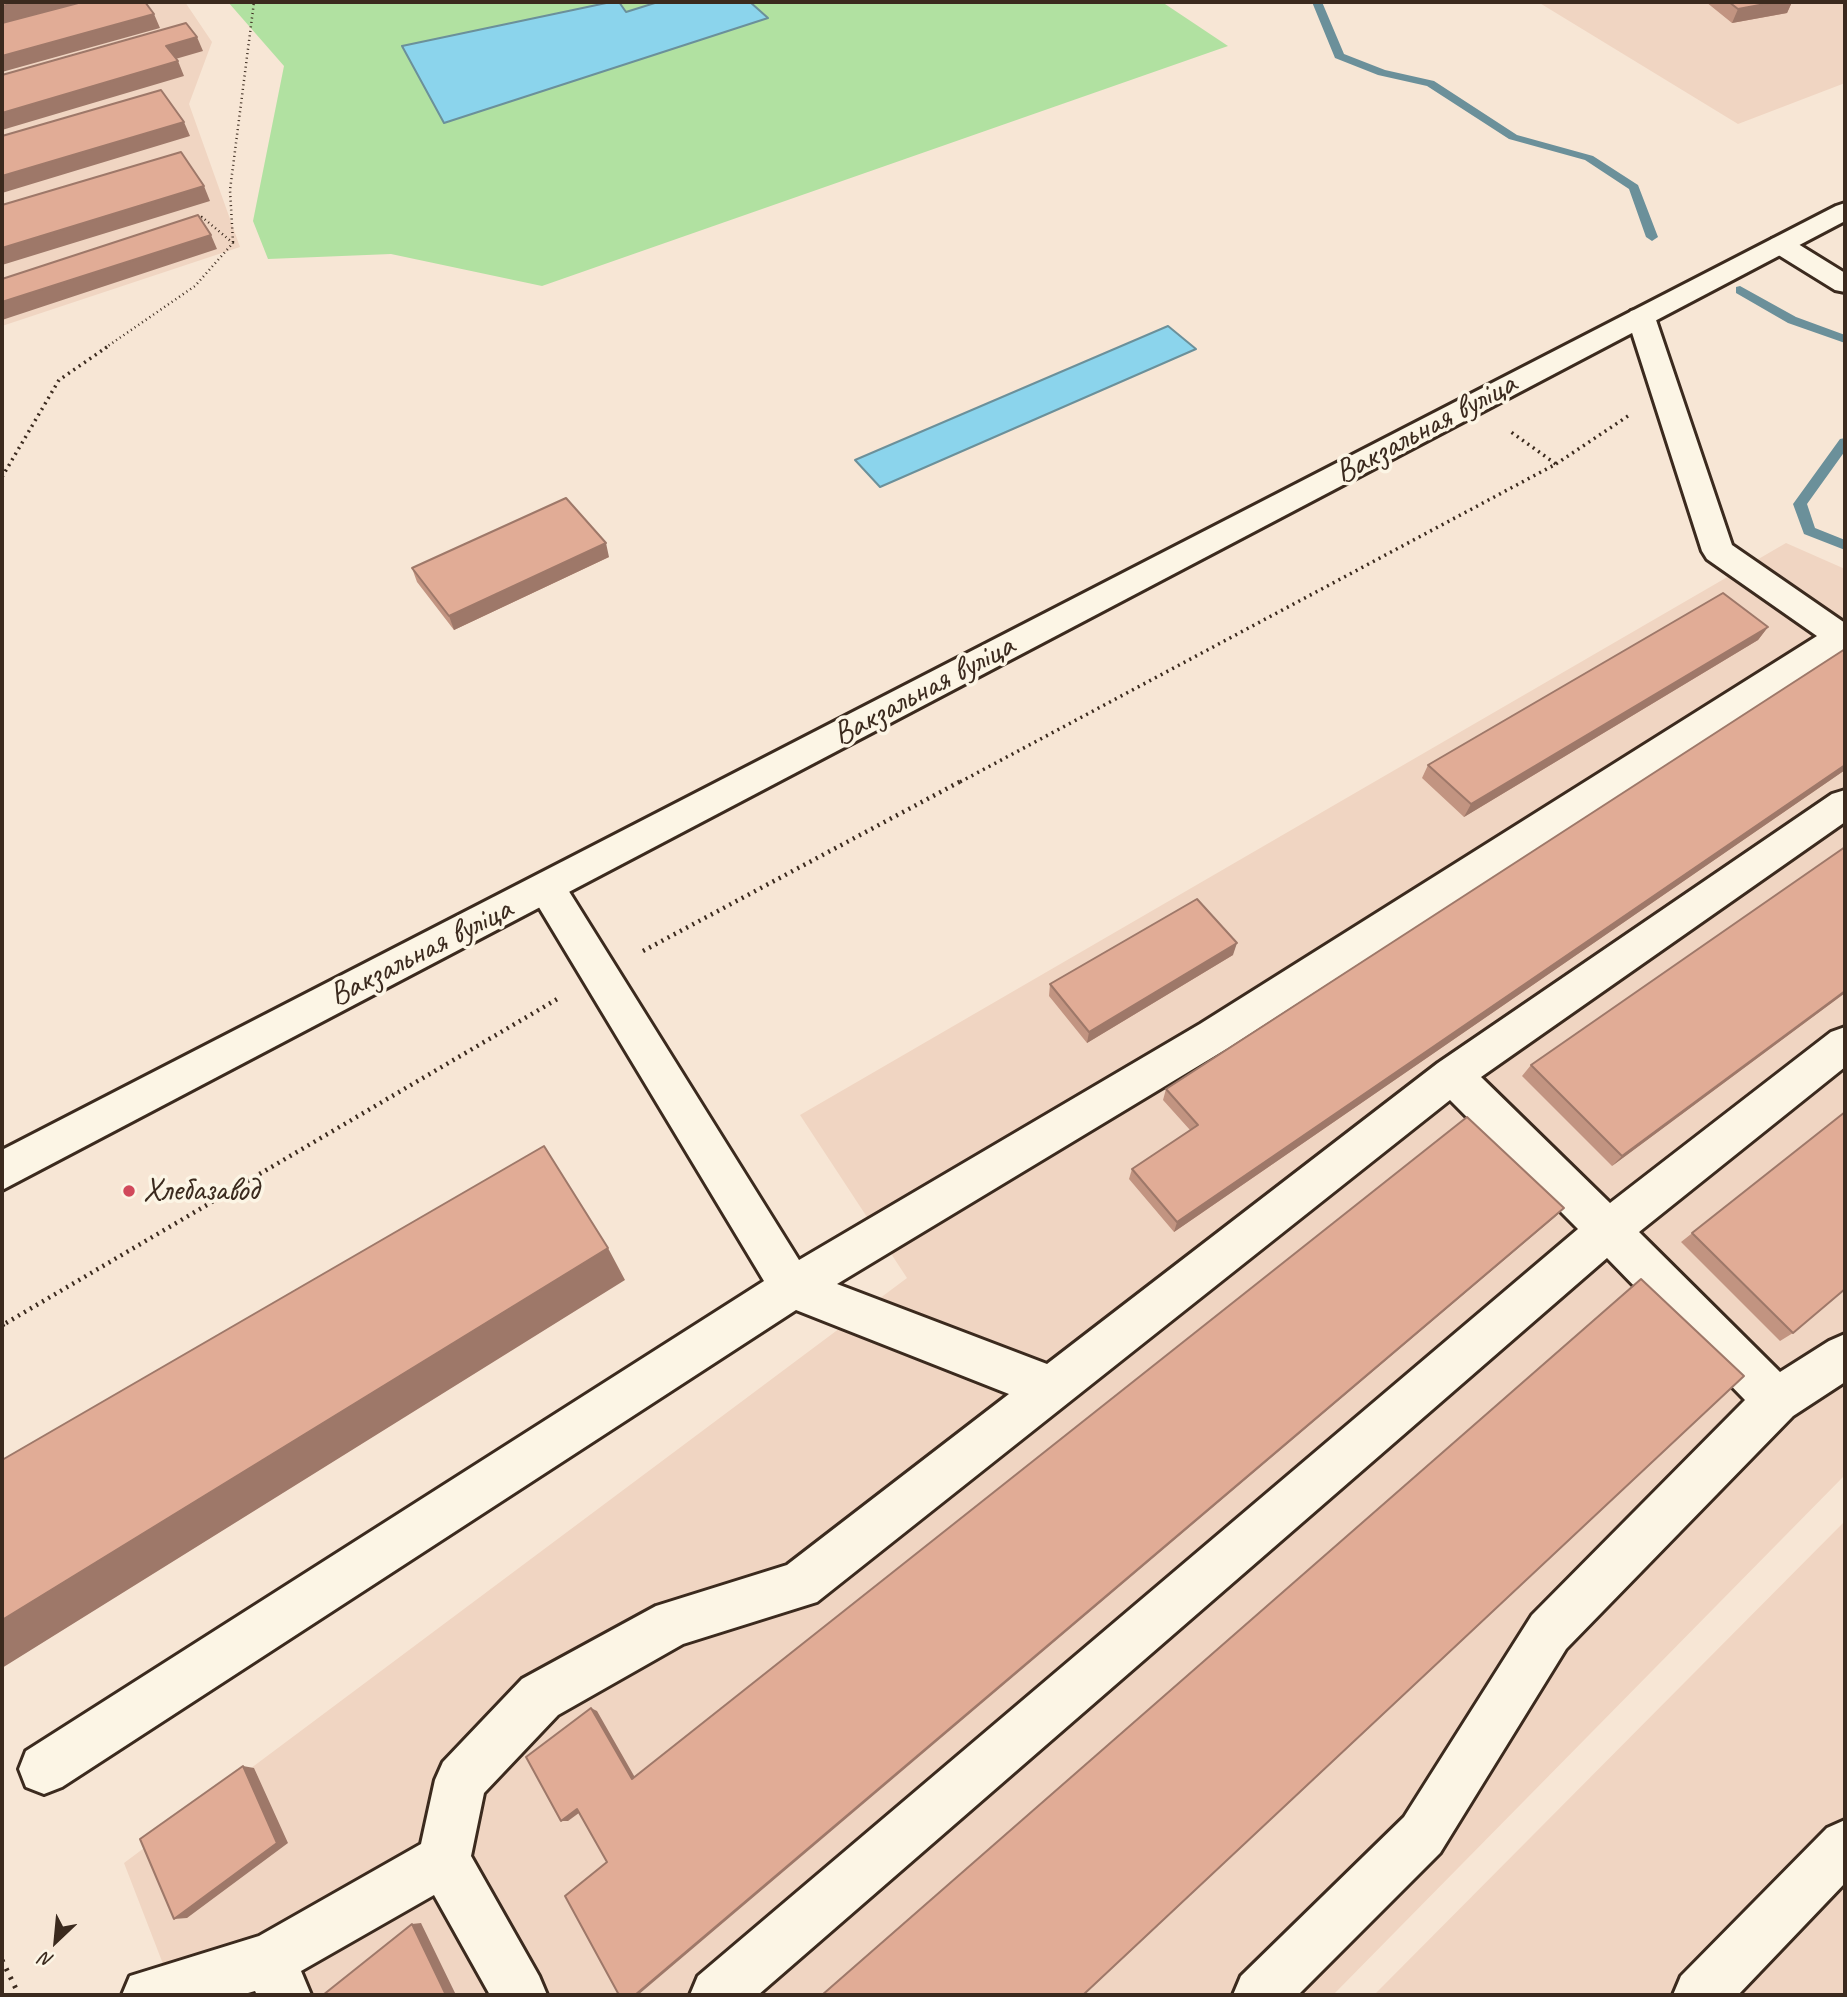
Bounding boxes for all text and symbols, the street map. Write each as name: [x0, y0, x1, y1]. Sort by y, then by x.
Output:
street label: Вакзальная вуліца: [1328, 365, 1524, 493]
street label: Вакзальная вуліца: [826, 627, 1022, 755]
street label: Вакзальная вуліца: [323, 890, 519, 1016]
place label: Хлебазавод: [143, 1171, 259, 1211]
marker: Хлебазавод: [121, 1183, 137, 1199]
north arrow: [21, 1906, 91, 1976]
text: N: [36, 1947, 57, 1973]

